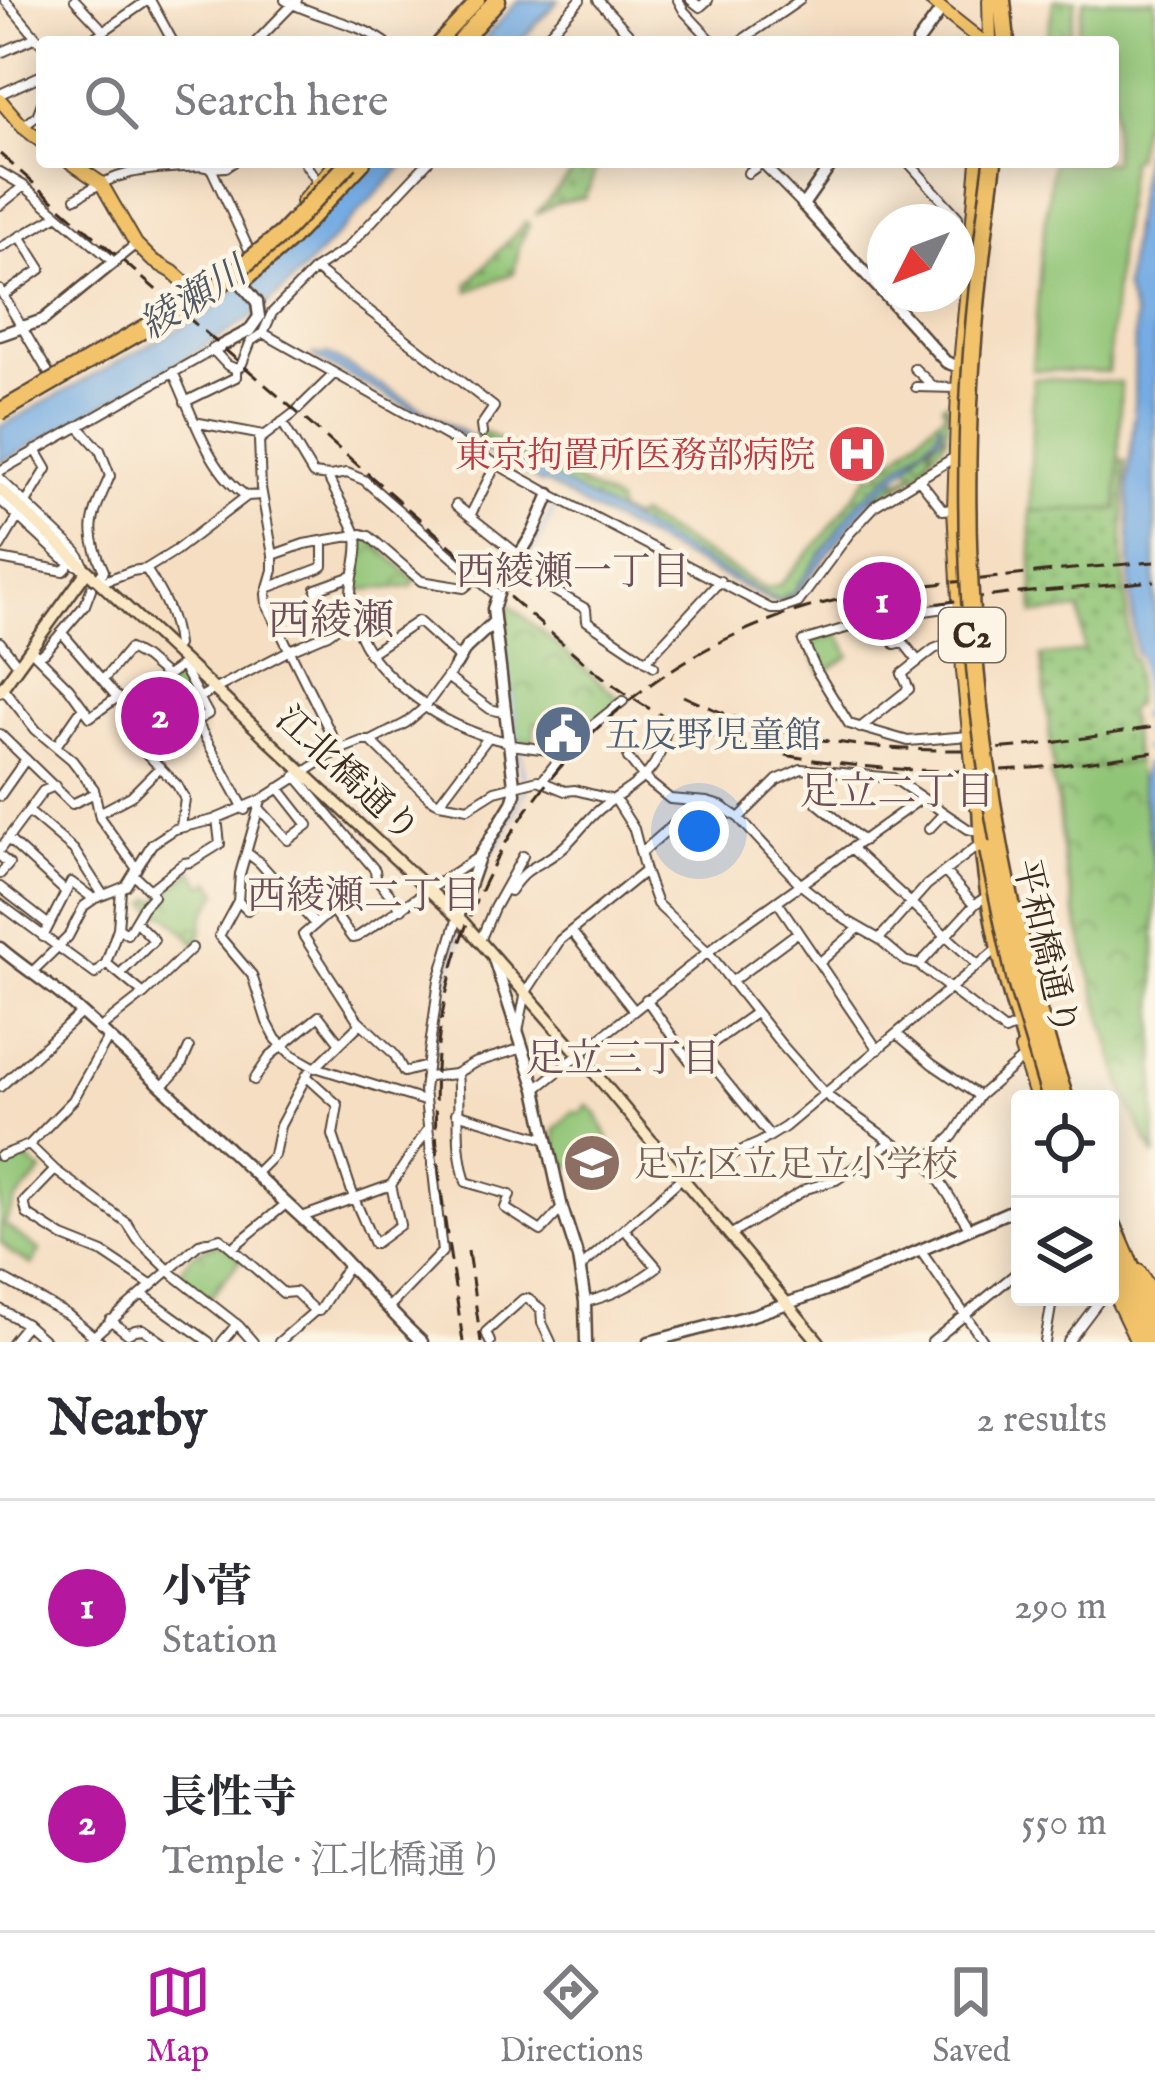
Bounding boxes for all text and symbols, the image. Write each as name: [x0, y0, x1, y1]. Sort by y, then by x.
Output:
search box: [36, 36, 1119, 168]
icon: search: [78, 69, 144, 135]
text: Search here: [174, 74, 388, 131]
north arrow: [867, 204, 975, 312]
water label: 綾瀬川: [131, 246, 260, 352]
hospital icon: 東京拘置所医務部病院: [826, 423, 888, 485]
place label: 東京拘置所医務部病院: [455, 434, 815, 480]
district label: 西綾瀬一丁目: [456, 549, 690, 598]
pin: 1: [843, 556, 921, 646]
district label: 西綾瀬: [268, 596, 394, 649]
road number: C2: [939, 608, 1005, 662]
pin: 2: [121, 671, 199, 761]
street label: 江北橋通り: [265, 697, 428, 853]
public building icon: 五反野児童館: [532, 703, 594, 765]
place label: 五反野児童館: [605, 714, 821, 760]
district label: 足立二丁目: [799, 769, 995, 818]
your location: [669, 801, 729, 861]
street label: 平和橋通り: [1001, 855, 1087, 1041]
district label: 西綾瀬二丁目: [247, 873, 481, 922]
district label: 足立三丁目: [525, 1036, 721, 1085]
map controls: [1011, 1090, 1119, 1306]
button: locate: [1011, 1090, 1119, 1198]
school or university icon: 足立区立足立小学校: [561, 1132, 623, 1194]
place label: 足立区立足立小学校: [634, 1143, 958, 1189]
button: layers: [1011, 1198, 1119, 1306]
text: Nearby: [48, 1388, 207, 1453]
text: 2 results: [976, 1396, 1107, 1445]
text: 小菅: [162, 1560, 252, 1617]
text: 1: [80, 1583, 94, 1632]
text: 290 m: [1014, 1583, 1107, 1632]
text: Station: [162, 1617, 278, 1666]
text: 長性寺: [162, 1771, 297, 1828]
text: 2: [78, 1799, 96, 1848]
text: 550 m: [1021, 1799, 1107, 1848]
text: Temple · 江北橋通り: [162, 1838, 505, 1887]
tab: Map: [145, 1959, 211, 2073]
tab: Directions: [500, 1959, 643, 2073]
tab: Saved: [932, 1959, 1010, 2073]

